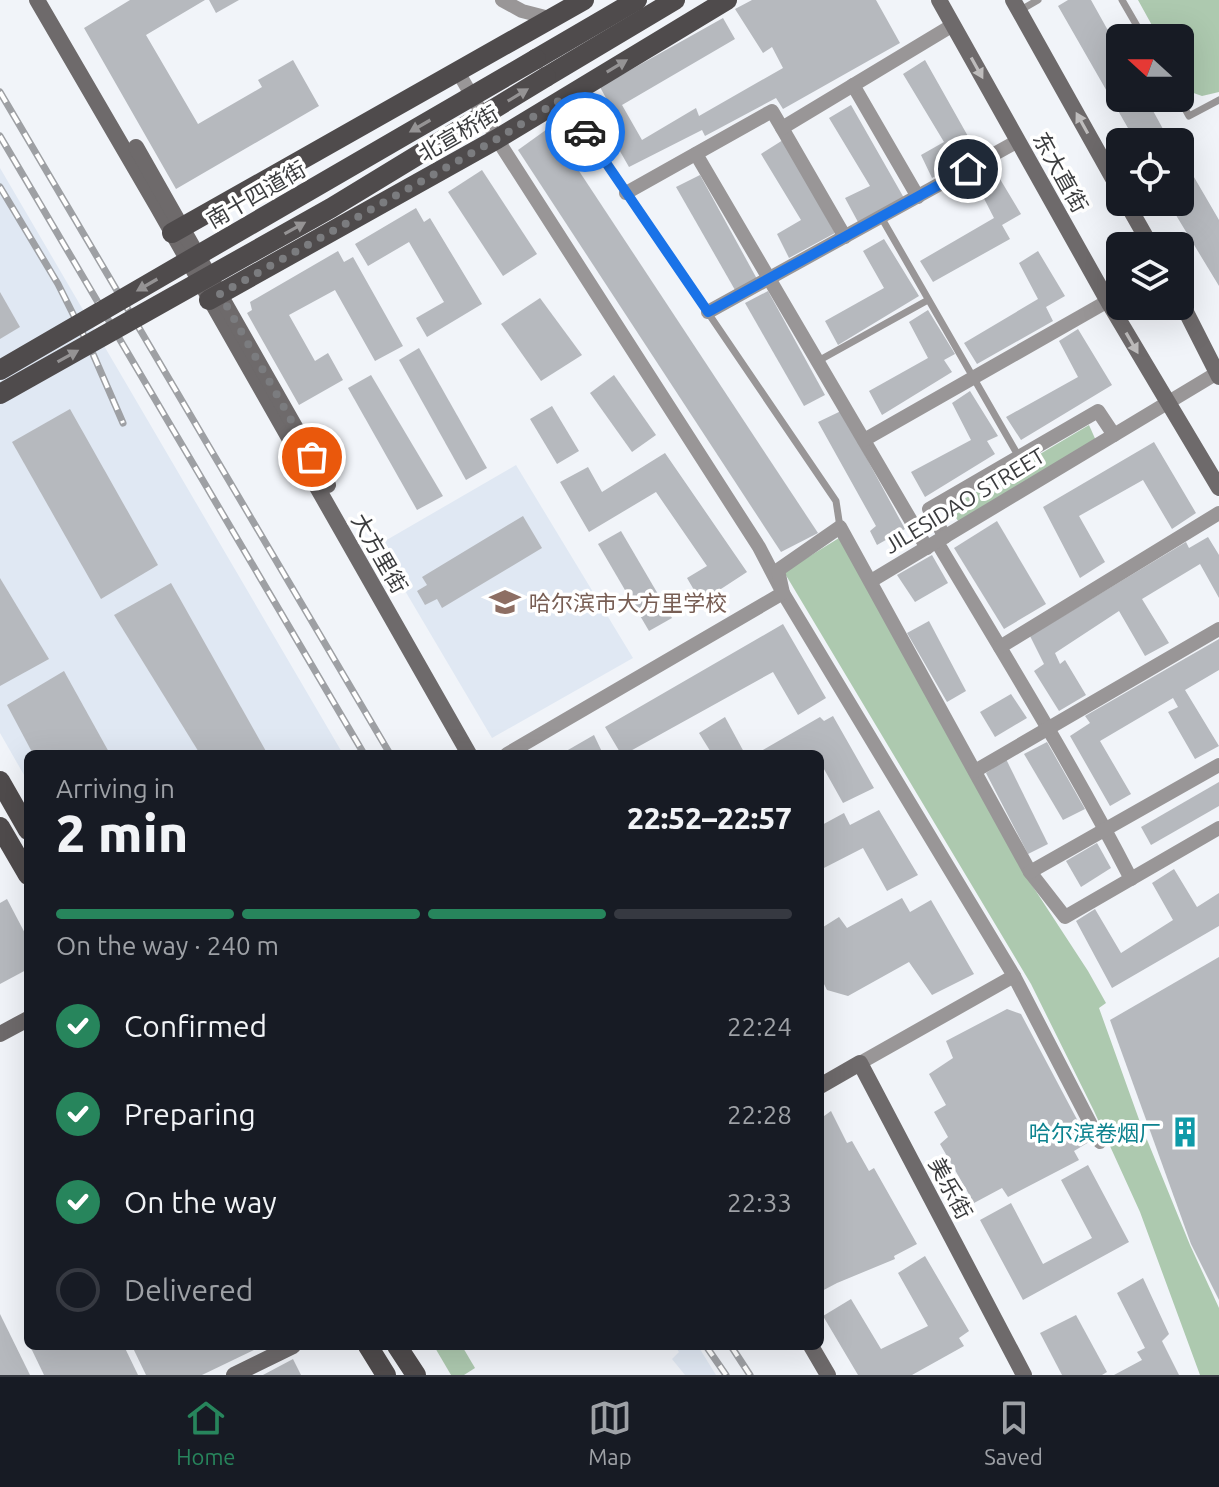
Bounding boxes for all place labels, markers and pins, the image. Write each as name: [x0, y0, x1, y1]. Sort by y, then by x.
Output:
pin: [934, 135, 1002, 203]
pin: [278, 423, 346, 491]
school or university icon: 哈尔滨市大方里学校: [488, 585, 522, 619]
place label: 哈尔滨市大方里学校: [529, 590, 727, 615]
building icon: 哈尔滨卷烟厂: [1168, 1115, 1202, 1149]
place label: 哈尔滨卷烟厂: [1029, 1120, 1161, 1145]

